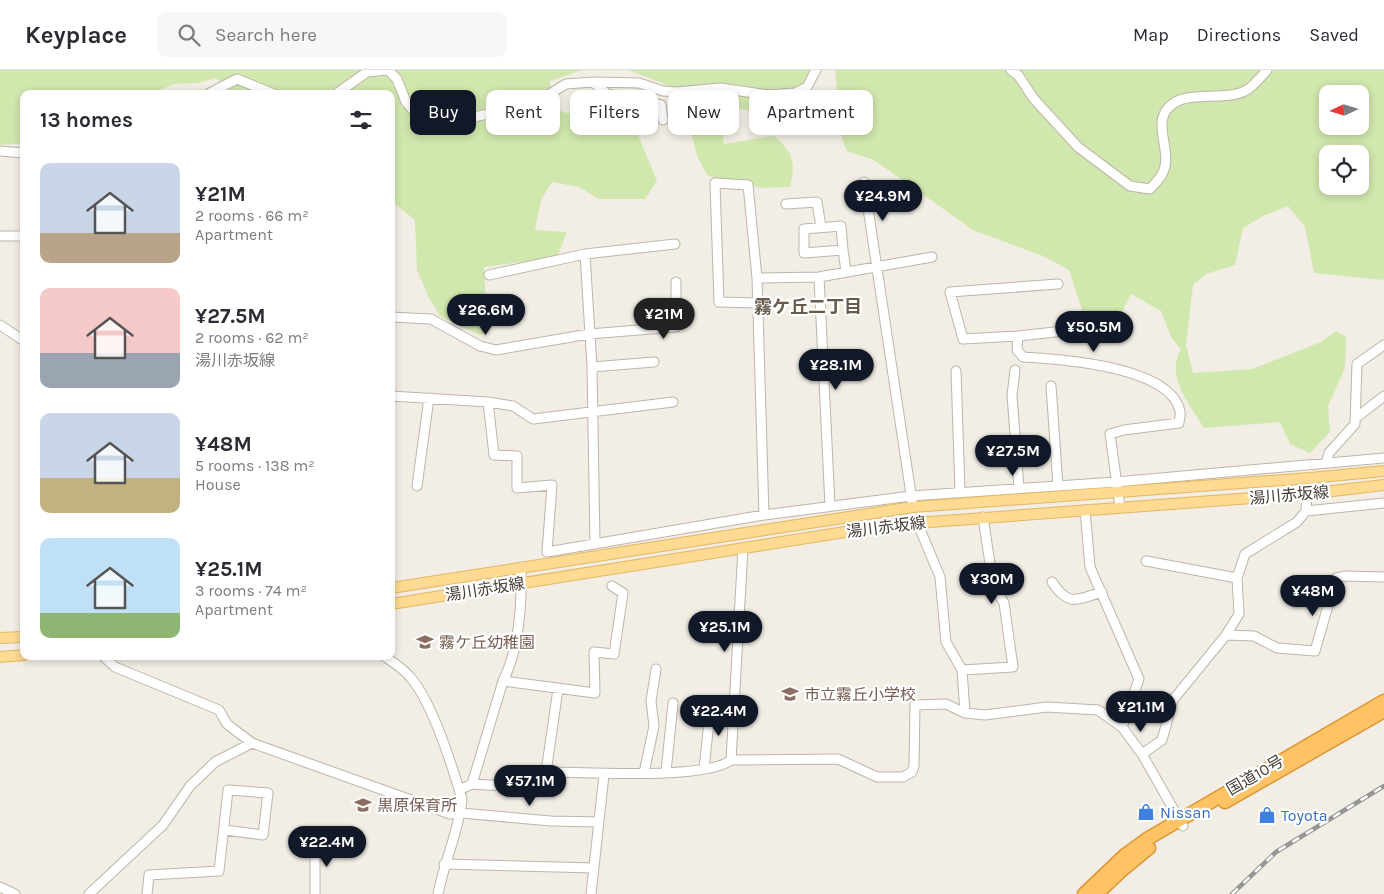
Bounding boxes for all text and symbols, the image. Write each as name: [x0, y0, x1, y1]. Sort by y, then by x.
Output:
search box: [157, 12, 507, 57]
text: Keyplace: [25, 21, 127, 49]
icon: search: [175, 21, 203, 49]
text: Search here: [215, 24, 317, 46]
text: Map: [1133, 24, 1169, 46]
text: Directions: [1197, 24, 1281, 46]
text: Saved: [1309, 24, 1359, 46]
north arrow: [1319, 85, 1369, 135]
map controls: [1319, 85, 1369, 195]
chip: Buy: [410, 90, 476, 135]
chip: Rent: [486, 90, 560, 135]
chip: Filters: [570, 90, 658, 135]
chip: New: [668, 90, 739, 135]
chip: Apartment: [749, 90, 873, 135]
icon: filters: [347, 106, 375, 134]
text: 13 homes: [40, 108, 133, 132]
button: locate: [1319, 145, 1369, 195]
pin: ¥24.9M: [842, 180, 924, 222]
text: ¥21M: [195, 182, 246, 206]
icon: home: [80, 183, 140, 243]
text: ¥24.9M: [855, 186, 911, 205]
text: 2 rooms · 66 m²: [195, 206, 309, 225]
text: Apartment: [195, 225, 273, 244]
pin: ¥26.6M: [445, 294, 527, 336]
district label: 霧ケ丘二丁目: [754, 296, 862, 318]
pin: ¥21M: [634, 298, 694, 340]
text: ¥26.6M: [458, 300, 514, 319]
text: ¥27.5M: [195, 304, 266, 328]
text: ¥21M: [645, 304, 683, 323]
icon: home: [80, 308, 140, 368]
pin: ¥50.5M: [1053, 310, 1135, 353]
text: ¥50.5M: [1066, 317, 1122, 336]
text: 2 rooms · 62 m²: [195, 328, 309, 347]
pin: ¥28.1M: [795, 348, 877, 391]
text: 湯川赤坂線: [195, 351, 275, 370]
text: ¥28.1M: [810, 355, 862, 374]
text: ¥48M: [195, 432, 252, 456]
icon: home: [80, 433, 140, 493]
pin: ¥27.5M: [972, 434, 1054, 477]
text: ¥27.5M: [986, 441, 1040, 460]
text: 5 rooms · 138 m²: [195, 456, 315, 475]
text: House: [195, 475, 241, 494]
street label: 湯川赤坂線: [1248, 482, 1330, 508]
street label: 湯川赤坂線: [845, 513, 927, 541]
text: ¥25.1M: [195, 557, 263, 581]
icon: home: [80, 558, 140, 618]
pin: ¥30M: [962, 562, 1022, 605]
text: ¥30M: [970, 569, 1014, 588]
street label: 湯川赤坂線: [444, 573, 526, 605]
pin: ¥48M: [1283, 574, 1343, 617]
text: 3 rooms · 74 m²: [195, 581, 307, 600]
text: ¥48M: [1291, 581, 1335, 600]
text: Apartment: [195, 600, 273, 619]
pin: ¥25.1M: [684, 610, 766, 653]
text: ¥25.1M: [699, 617, 751, 636]
school or university icon: 霧ケ丘幼稚園: [415, 632, 435, 652]
place label: 霧ケ丘幼稚園: [439, 633, 535, 652]
school or university icon: 市立霧丘小学校: [780, 684, 800, 704]
place label: 市立霧丘小学校: [804, 685, 916, 704]
pin: ¥21.1M: [1100, 690, 1182, 733]
pin: ¥22.4M: [678, 694, 760, 737]
text: ¥21.1M: [1117, 697, 1165, 716]
text: ¥22.4M: [691, 701, 747, 720]
street label: 国道10号: [1223, 751, 1287, 799]
pin: ¥57.1M: [489, 764, 571, 807]
text: ¥57.1M: [505, 771, 555, 790]
school or university icon: 黒原保育所: [353, 795, 373, 815]
place label: 黒原保育所: [377, 796, 457, 815]
shop icon: Nissan: [1136, 802, 1156, 822]
place label: Nissan: [1160, 803, 1211, 822]
shop icon: Toyota: [1257, 805, 1277, 825]
place label: Toyota: [1281, 806, 1328, 825]
pin: ¥22.4M: [286, 826, 368, 868]
text: ¥22.4M: [299, 832, 355, 851]

